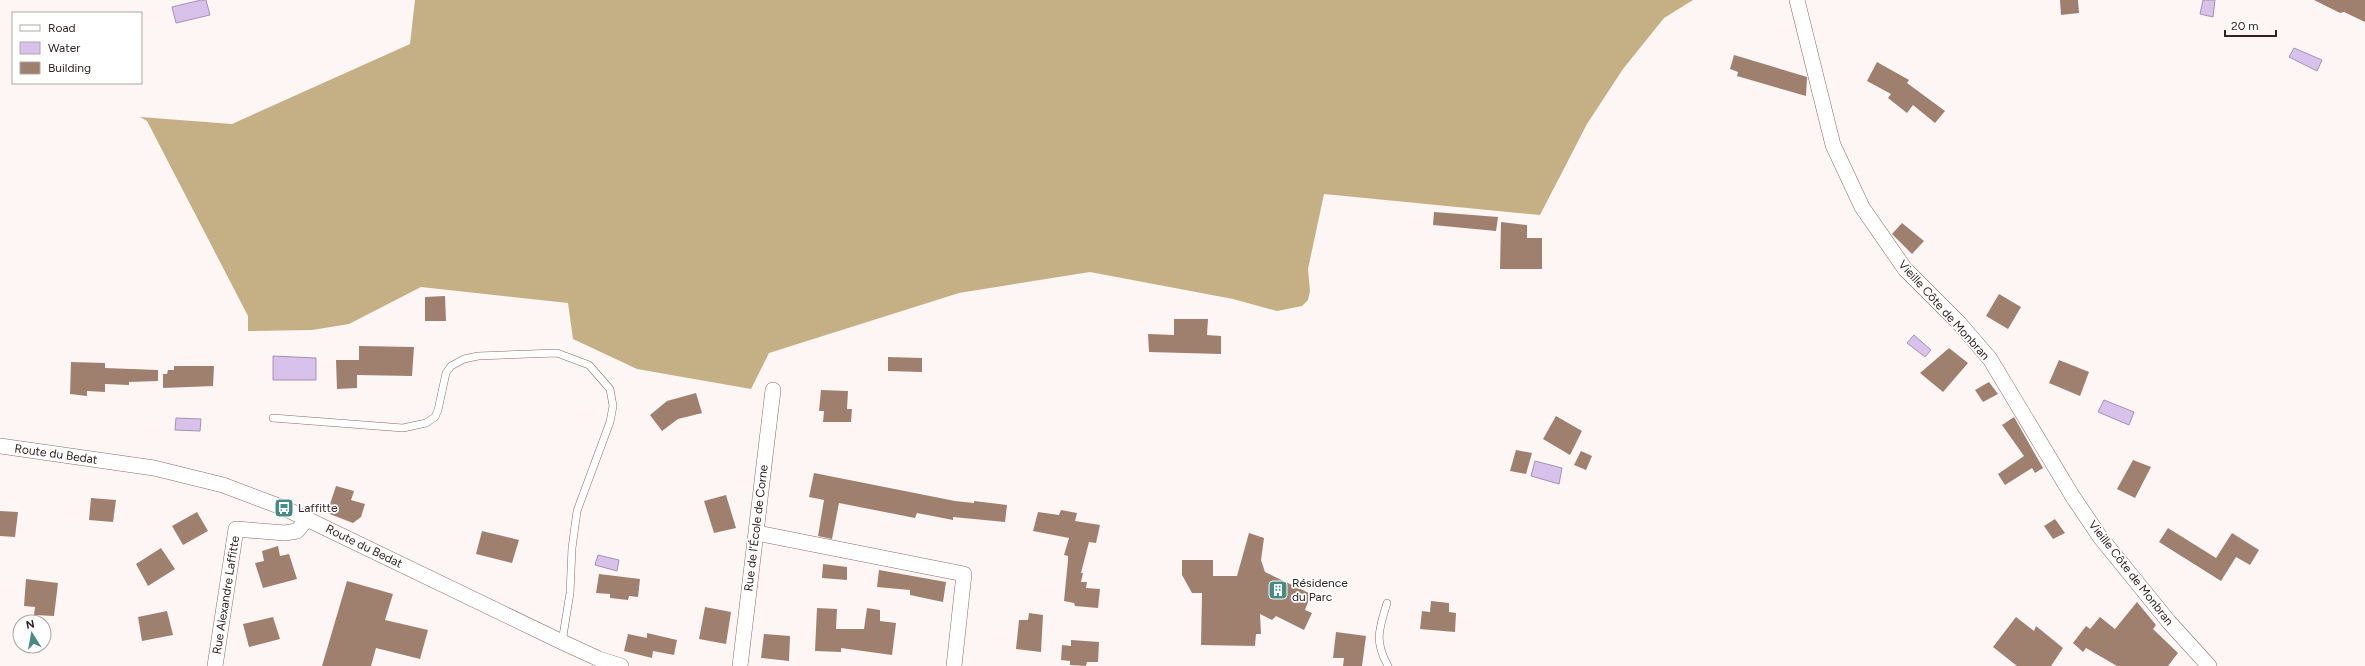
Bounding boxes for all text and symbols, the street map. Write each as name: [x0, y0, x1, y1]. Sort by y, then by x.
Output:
legend: [12, 12, 142, 84]
scale bar: [2225, 12, 2276, 38]
text: 20 m: [2231, 19, 2259, 33]
text: Road: [48, 21, 76, 35]
text: Water: [48, 41, 80, 55]
text: Building: [48, 61, 91, 75]
street label: Vieille Côte de Monbran: [1896, 257, 1993, 363]
street label: Route du Bedat: [14, 441, 99, 467]
street label: Rue de l'École de Corne: [741, 463, 771, 592]
bus stop icon: Laffitte: [273, 497, 295, 519]
place label: Laffitte: [298, 501, 338, 515]
street label: Vieille Côte de Monbran: [2086, 518, 2176, 628]
street label: Route du Bedat: [323, 521, 405, 571]
street label: Rue Alexandre Laffitte: [210, 534, 242, 655]
place label: Résidence du Parc: [1292, 576, 1348, 604]
building icon: Résidence du Parc: [1267, 579, 1289, 601]
north arrow: [12, 614, 52, 654]
text: N: [25, 617, 36, 632]

